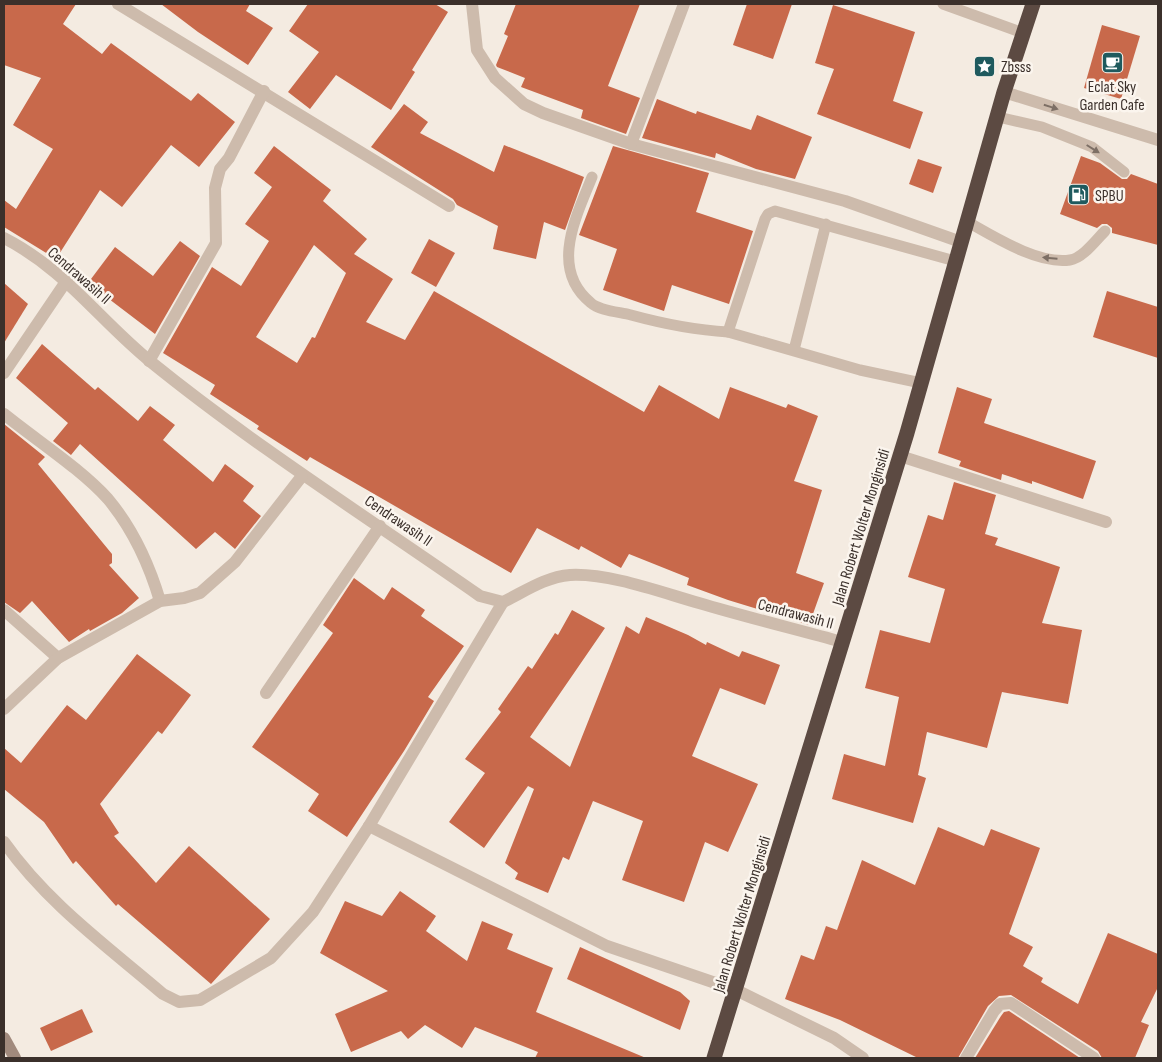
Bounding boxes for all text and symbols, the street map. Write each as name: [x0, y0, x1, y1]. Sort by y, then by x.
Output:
cafe icon: Eclat Sky Garden Cafe: [1100, 50, 1124, 74]
place icon: Zbsss: [973, 54, 997, 78]
place label: Zbsss: [1001, 58, 1031, 77]
place label: Eclat Sky Garden Cafe: [1079, 78, 1145, 115]
one-way arrow: [1043, 103, 1058, 111]
one-way arrow: [1087, 144, 1100, 154]
fuel station icon: SPBU: [1067, 183, 1091, 207]
place label: SPBU: [1095, 187, 1124, 206]
street label: Cendrawasih II: [44, 244, 114, 309]
one-way arrow: [1042, 254, 1058, 262]
street label: Jalan Robert Wolter Monginsidi: [828, 447, 894, 609]
street label: Cendrawasih II: [361, 492, 436, 551]
street label: Cendrawasih II: [756, 595, 836, 634]
street label: Jalan Robert Wolter Monginsidi: [709, 834, 775, 996]

